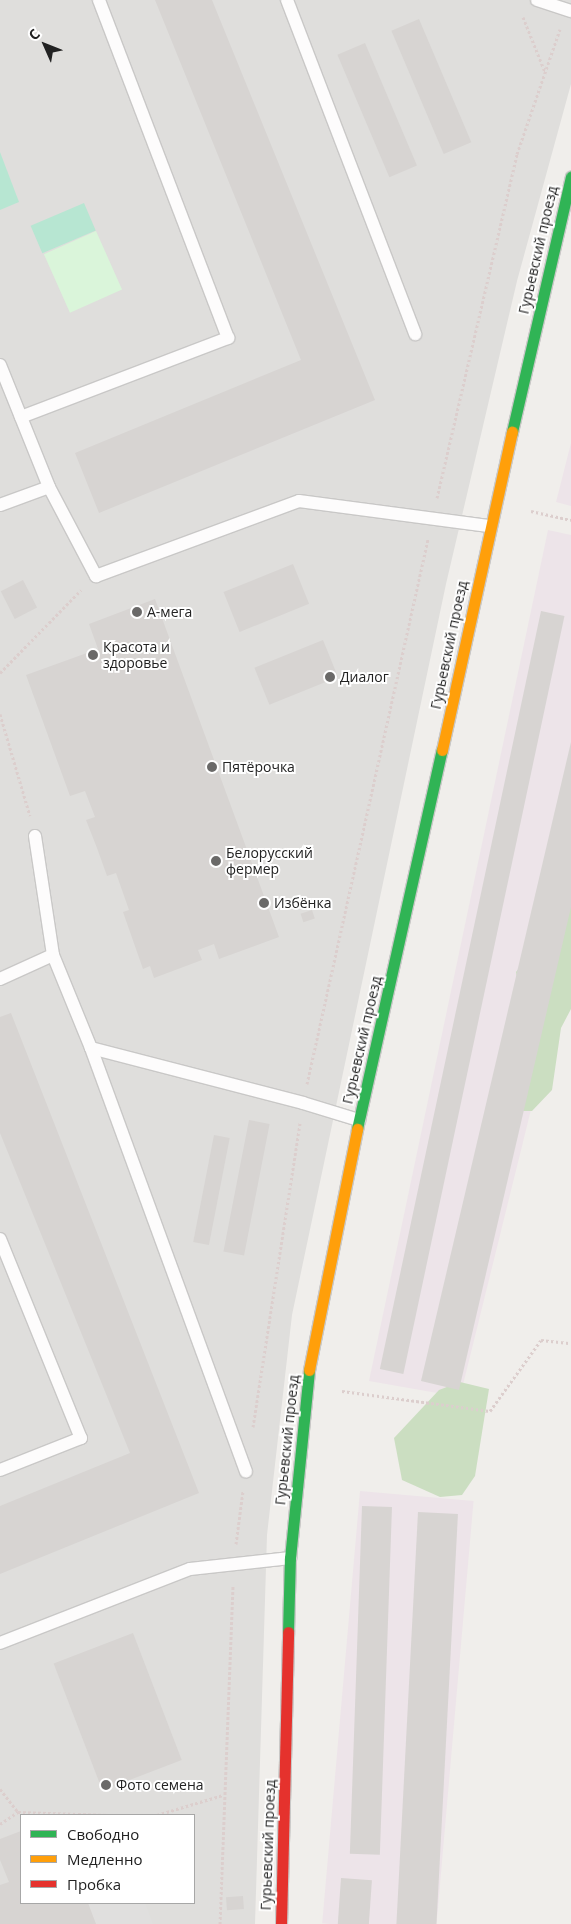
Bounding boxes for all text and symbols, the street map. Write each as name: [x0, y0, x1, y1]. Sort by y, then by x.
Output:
north arrow: [20, 20, 70, 70]
text: С: [24, 24, 44, 44]
street label: Гурьевский проезд: [515, 184, 561, 316]
street label: Гурьевский проезд: [427, 579, 471, 711]
place label: А-мега: [147, 604, 192, 620]
marker: А-мега: [131, 606, 143, 618]
place label: Красота и здоровье: [103, 639, 170, 672]
marker: Красота и здоровье: [87, 649, 99, 661]
place label: Диалог: [340, 669, 389, 685]
marker: Диалог: [324, 671, 336, 683]
place label: Пятёрочка: [222, 759, 295, 775]
marker: Пятёрочка: [206, 761, 218, 773]
place label: Белорусский фермер: [226, 845, 313, 878]
marker: Белорусский фермер: [210, 855, 222, 867]
place label: Избёнка: [274, 895, 331, 911]
marker: Избёнка: [258, 897, 270, 909]
street label: Гурьевский проезд: [339, 974, 385, 1106]
street label: Гурьевский проезд: [272, 1374, 302, 1506]
place label: Фото семена: [116, 1777, 204, 1793]
marker: Фото семена: [100, 1779, 112, 1791]
street label: Гурьевский проезд: [257, 1779, 279, 1911]
legend: [20, 1814, 195, 1904]
text: Свободно: [67, 1824, 139, 1844]
text: Медленно: [67, 1849, 143, 1869]
text: Пробка: [67, 1874, 121, 1894]

